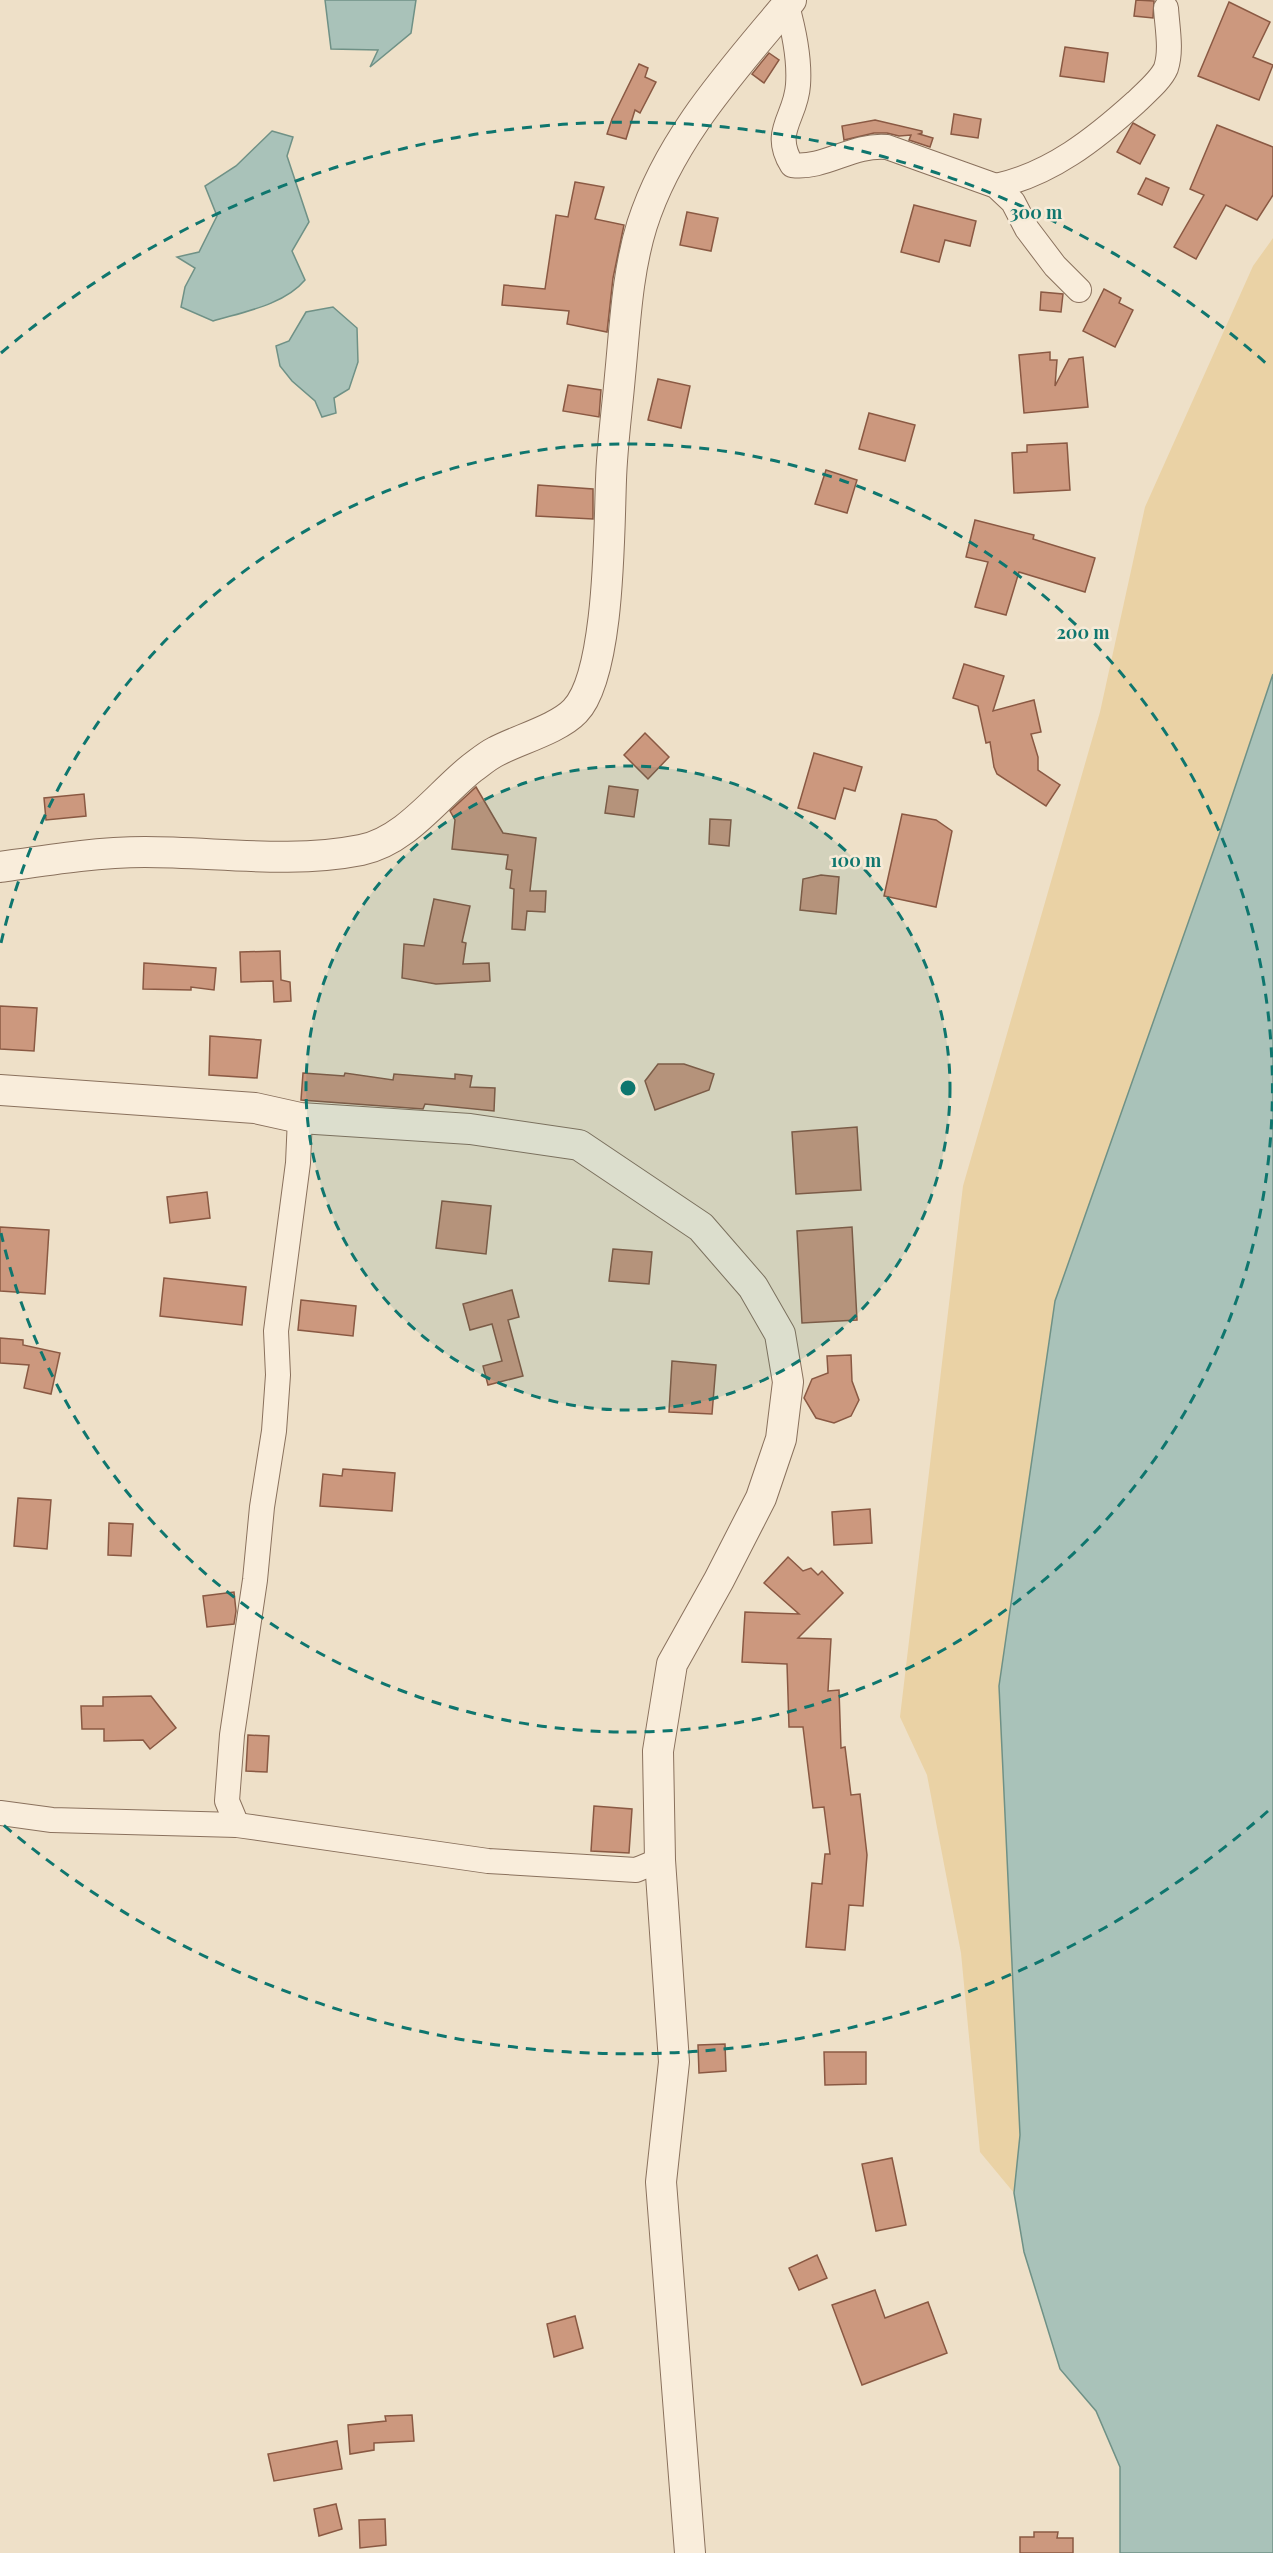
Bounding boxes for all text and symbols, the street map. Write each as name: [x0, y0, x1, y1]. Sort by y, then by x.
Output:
text: 300 m: [1010, 200, 1063, 224]
text: 200 m: [1056, 620, 1110, 644]
text: 100 m: [831, 848, 882, 872]
centre of rings: [618, 1078, 638, 1098]

